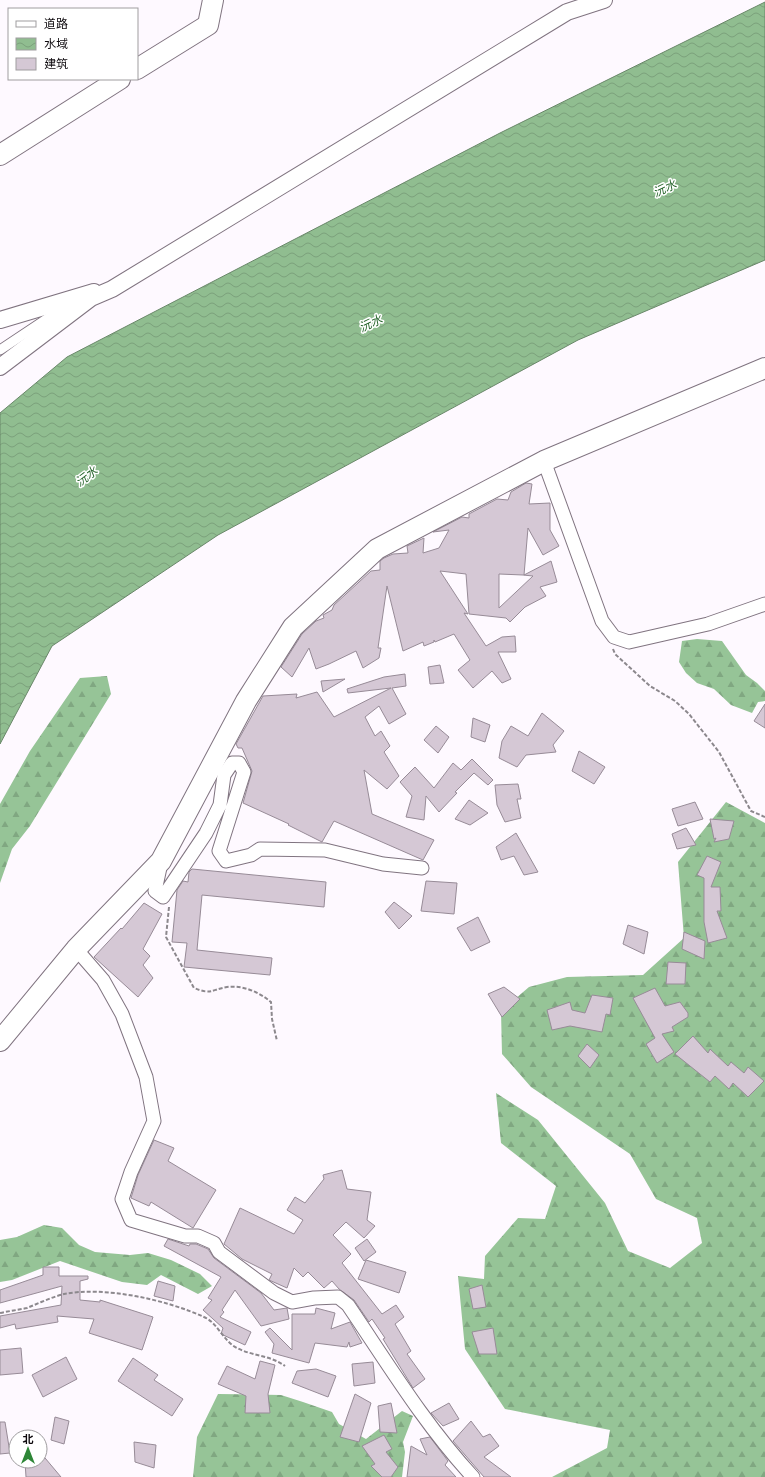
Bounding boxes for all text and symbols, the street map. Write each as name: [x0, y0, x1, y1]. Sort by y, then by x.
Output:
legend: [8, 8, 138, 80]
text: 道路: [44, 16, 68, 33]
text: 水域: [44, 36, 68, 53]
text: 建筑: [44, 56, 68, 73]
water label: 沅水: [651, 176, 680, 202]
water label: 沅水: [357, 311, 386, 337]
water label: 沅水: [72, 462, 102, 491]
north arrow: [8, 1429, 48, 1469]
text: 北: [23, 1432, 34, 1447]

